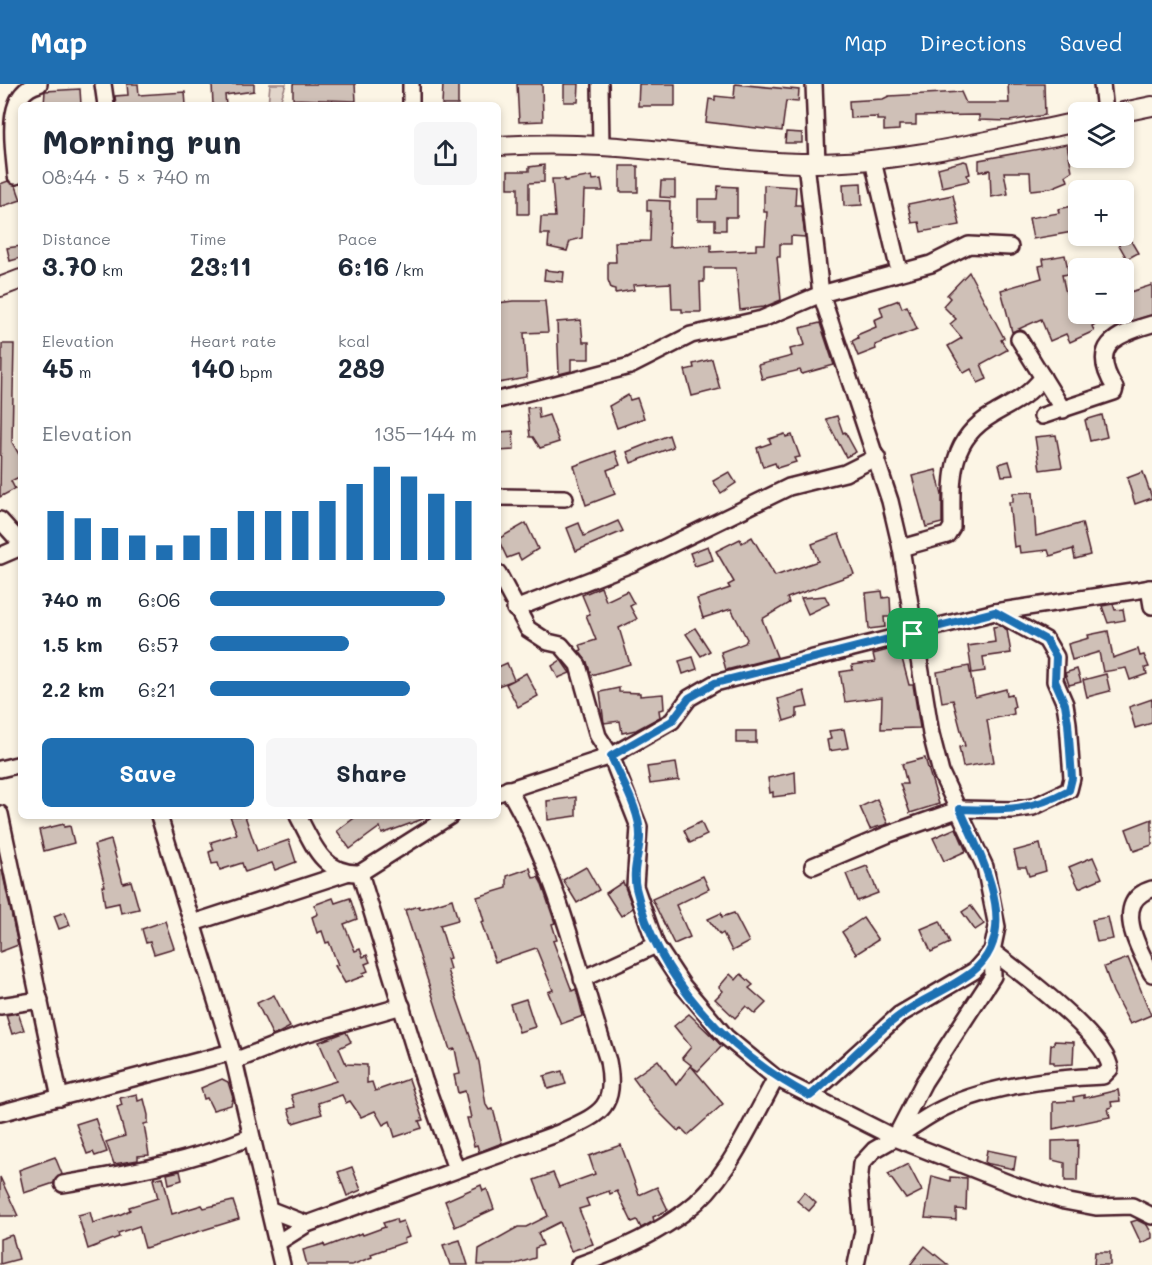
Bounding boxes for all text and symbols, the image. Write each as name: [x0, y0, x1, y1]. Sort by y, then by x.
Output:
text: Map: [30, 24, 87, 60]
text: Map: [844, 29, 887, 56]
text: Directions: [920, 29, 1027, 56]
text: Saved: [1060, 29, 1122, 56]
map controls: [1068, 102, 1134, 324]
button: layers: [1068, 102, 1134, 168]
text: Morning run: [42, 119, 242, 162]
button: share: [414, 122, 477, 185]
text: 08:44 · 5 × 740 m: [42, 163, 210, 189]
button: +: [1068, 180, 1134, 246]
text: Distance: [42, 228, 111, 249]
text: Time: [190, 228, 226, 249]
text: Pace: [338, 228, 377, 249]
text: 3.70: [42, 249, 97, 283]
text: 23:11: [190, 249, 251, 283]
text: 6:16: [338, 249, 389, 283]
button: −: [1068, 258, 1134, 324]
text: km: [97, 259, 123, 280]
text: /km: [389, 259, 424, 280]
text: Elevation: [42, 330, 114, 351]
text: Heart rate: [190, 330, 276, 351]
text: kcal: [338, 330, 370, 351]
text: 45: [42, 351, 74, 385]
text: 140: [190, 351, 235, 385]
text: 289: [338, 351, 384, 385]
text: m: [74, 361, 92, 382]
text: bpm: [235, 361, 273, 382]
text: Elevation: [42, 420, 132, 446]
text: 135–144 m: [374, 420, 477, 446]
text: 740 m: [42, 586, 102, 612]
text: 6:06: [138, 586, 181, 612]
pin: [887, 608, 938, 659]
icon: arrive: [896, 617, 929, 650]
text: 1.5 km: [42, 631, 103, 657]
text: 6:57: [138, 631, 179, 657]
text: 2.2 km: [42, 676, 104, 702]
text: 6:21: [138, 676, 176, 702]
button: Save: [42, 738, 254, 807]
button: Share: [266, 738, 477, 807]

